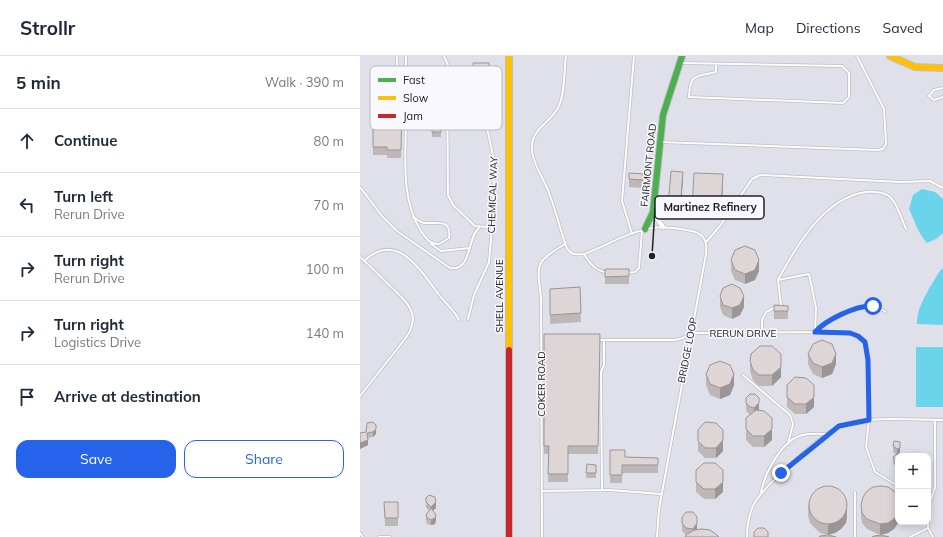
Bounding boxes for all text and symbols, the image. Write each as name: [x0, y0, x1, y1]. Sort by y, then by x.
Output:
text: Strollr: [20, 16, 75, 40]
text: Map: [745, 19, 774, 37]
text: Directions: [796, 19, 861, 37]
text: Saved: [883, 19, 923, 37]
legend: [370, 66, 502, 130]
text: 5 min: [16, 72, 61, 93]
text: Fast: [403, 73, 425, 87]
text: Walk · 390 m: [265, 74, 344, 90]
text: Slow: [403, 91, 429, 105]
text: Jam: [403, 109, 423, 123]
street label: FAIRMONT ROAD: [638, 123, 659, 207]
icon: ahead: [16, 130, 38, 152]
text: Continue: [54, 131, 117, 150]
text: 80 m: [314, 133, 344, 149]
street label: CHEMICAL WAY: [485, 155, 500, 234]
text: Turn left: [54, 187, 113, 206]
icon: left: [16, 194, 38, 216]
callout: Martinez Refinery: [655, 196, 764, 219]
text: 70 m: [314, 197, 344, 213]
text: Martinez Refinery: [663, 200, 757, 214]
text: Rerun Drive: [54, 206, 125, 222]
text: Turn right: [54, 251, 124, 270]
icon: right: [16, 258, 38, 280]
street label: SHELL AVENUE: [493, 259, 506, 333]
text: 100 m: [306, 261, 344, 277]
text: Rerun Drive: [54, 270, 125, 286]
route start: [864, 297, 882, 315]
text: Turn right: [54, 315, 124, 334]
street label: BRIDGE LOOP: [675, 316, 700, 384]
icon: right: [16, 322, 38, 344]
text: 140 m: [306, 325, 344, 341]
street label: RERUN DRIVE: [710, 327, 777, 340]
text: Logistics Drive: [54, 334, 141, 350]
street label: COKER ROAD: [535, 351, 548, 417]
icon: arrive: [16, 386, 38, 408]
text: Arrive at destination: [54, 387, 201, 406]
button: Save: [16, 440, 176, 478]
button: Share: [184, 440, 344, 478]
map controls: [895, 453, 931, 525]
button: +: [895, 453, 931, 489]
route end: [772, 464, 790, 482]
button: −: [895, 489, 931, 525]

